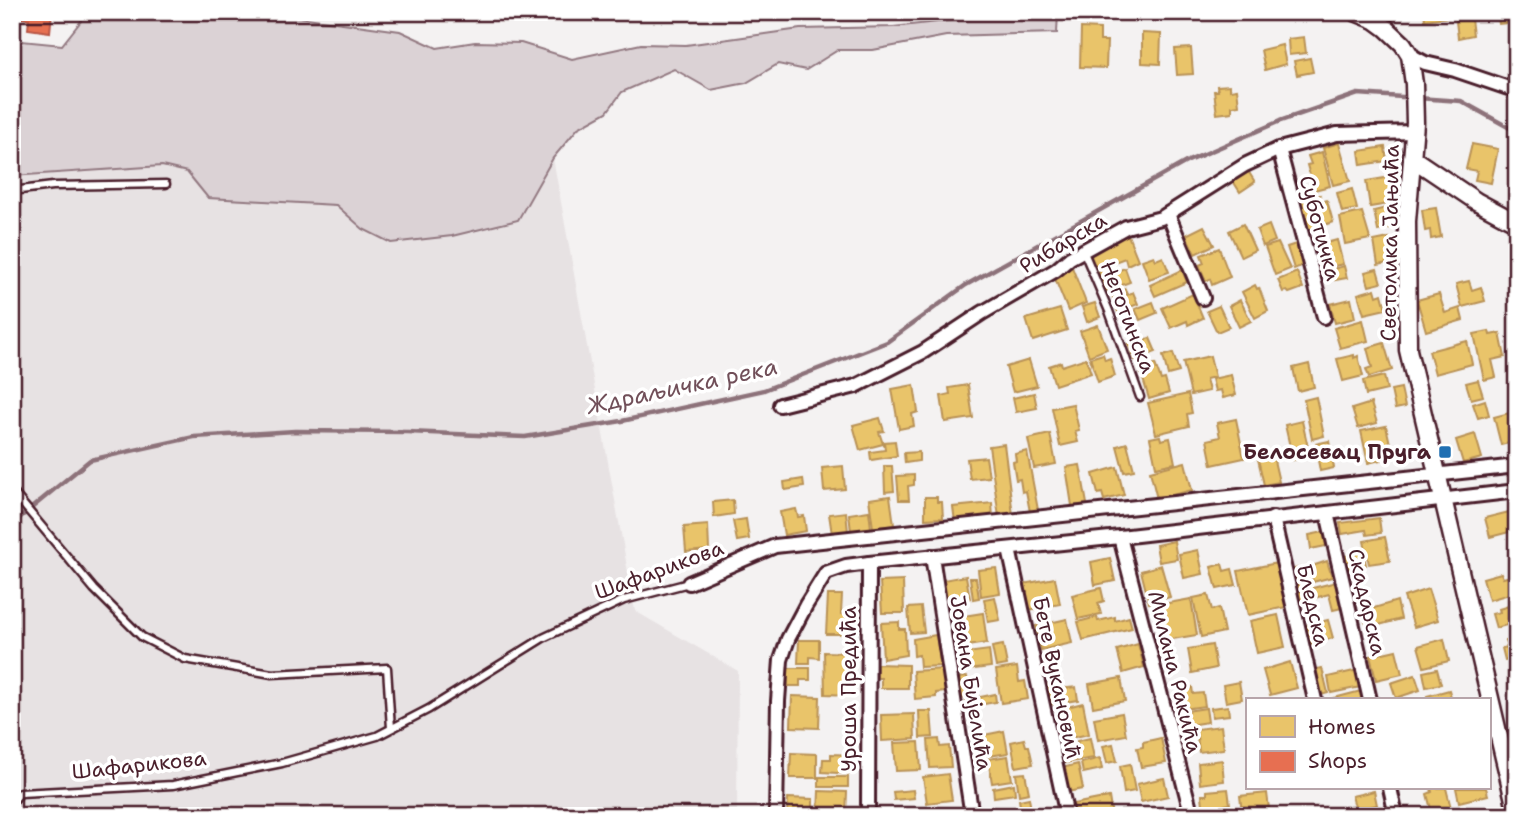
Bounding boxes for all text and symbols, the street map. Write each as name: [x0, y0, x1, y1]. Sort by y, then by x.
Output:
street label: Светолика Јањића: [1374, 144, 1406, 342]
street label: Суботичка: [1293, 172, 1347, 284]
street label: Рибарска: [1014, 206, 1112, 280]
street label: Неготинска: [1094, 257, 1162, 377]
water label: Ждраљичка река: [583, 351, 780, 421]
place label: Белосевац Пруга: [1243, 438, 1432, 466]
marker: Белосевац Пруга: [1437, 444, 1453, 460]
street label: Шафарикова: [591, 534, 727, 606]
street label: Скадарска: [1341, 546, 1393, 658]
street label: Бледска: [1290, 561, 1336, 649]
street label: Милана Ракића: [1141, 588, 1209, 756]
street label: Јована Бијелића: [943, 593, 999, 773]
street label: Бете Вукановић: [1026, 594, 1088, 762]
street label: Уроша Предића: [835, 606, 863, 772]
legend: [1246, 698, 1490, 790]
text: Homes: [1308, 713, 1376, 741]
street label: Шафарикова: [70, 744, 208, 786]
text: Shops: [1308, 747, 1367, 775]

